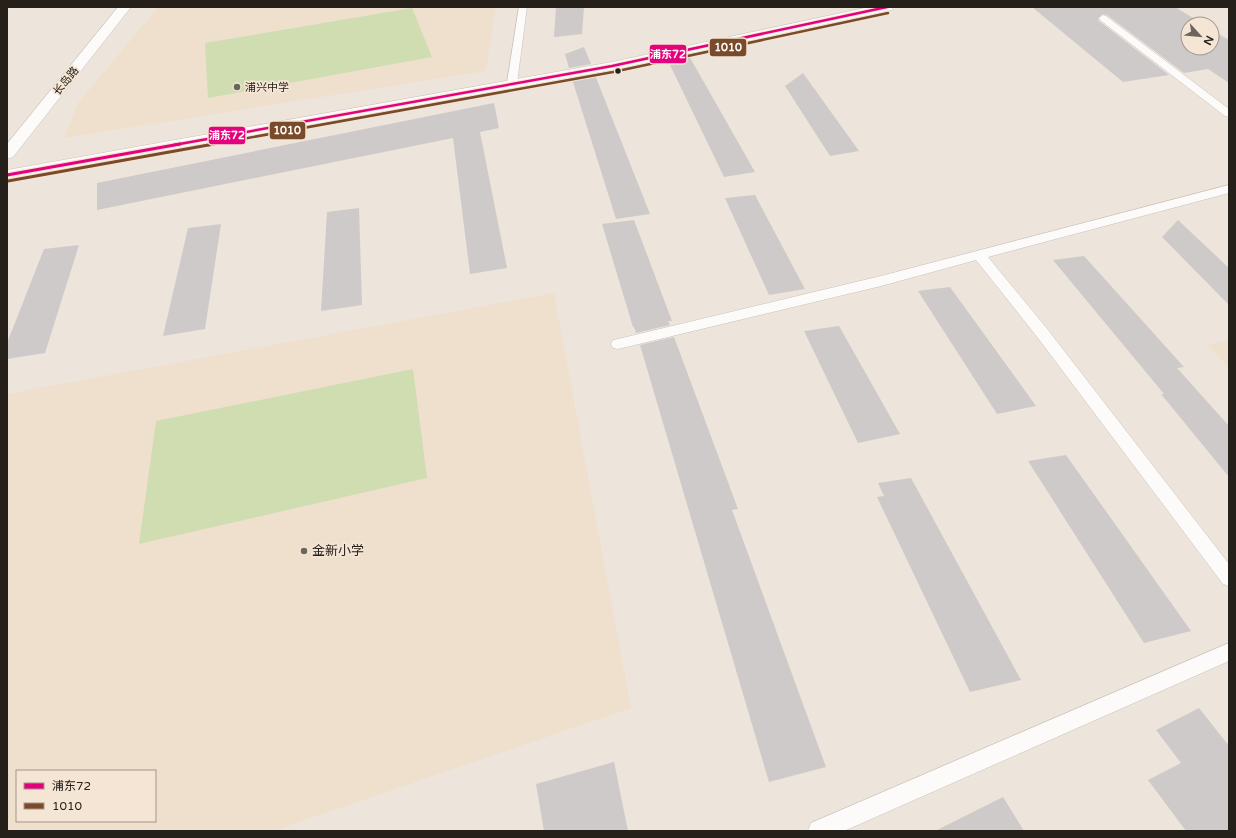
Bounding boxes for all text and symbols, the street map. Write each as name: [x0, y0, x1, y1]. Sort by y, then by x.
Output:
north arrow: [1180, 16, 1220, 56]
text: N: [1201, 33, 1216, 47]
line badge: 1010: [709, 38, 747, 57]
text: 1010: [714, 41, 742, 54]
line badge: 浦东72: [649, 44, 687, 64]
text: 浦东72: [650, 48, 686, 61]
street label: 长岛路: [51, 64, 81, 98]
unlabelled marker: [613, 66, 623, 76]
place label: 浦兴中学: [245, 81, 289, 94]
marker: 浦兴中学: [232, 82, 242, 92]
line badge: 1010: [269, 121, 306, 140]
text: 1010: [273, 124, 301, 137]
line badge: 浦东72: [208, 126, 246, 145]
text: 浦东72: [209, 129, 245, 142]
place label: 金新小学: [312, 543, 364, 559]
marker: 金新小学: [299, 546, 309, 556]
legend: [16, 770, 156, 822]
text: 浦东72: [52, 779, 91, 793]
text: 1010: [52, 799, 83, 813]

